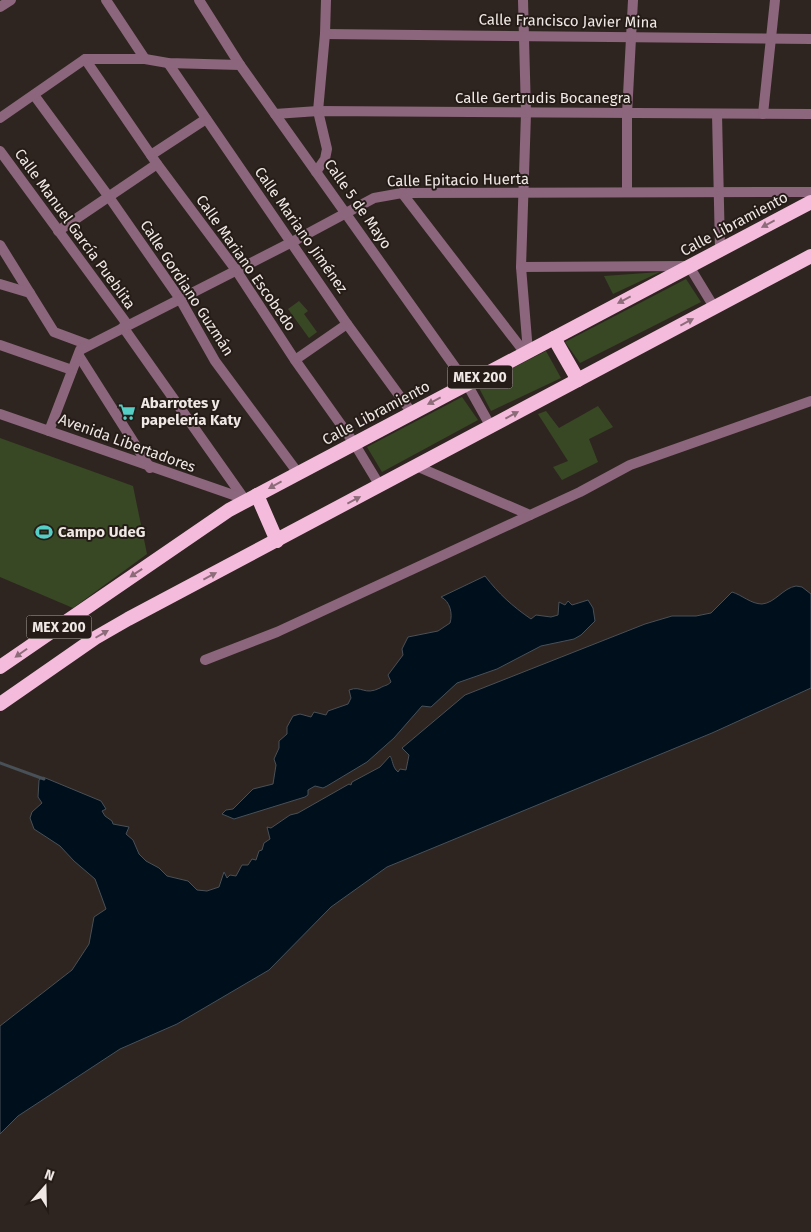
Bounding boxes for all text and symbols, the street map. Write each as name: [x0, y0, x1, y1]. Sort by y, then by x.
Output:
street label: Calle Francisco Javier Mina: [478, 10, 658, 32]
street label: Calle Gertrudis Bocanegra: [455, 89, 631, 107]
street label: Calle Manuel García Pueblita: [11, 145, 139, 313]
street label: Calle 5 de Mayo: [320, 156, 396, 252]
street label: Calle Mariano Jiménez: [251, 163, 352, 297]
street label: Calle Epitacio Huerta: [387, 170, 529, 190]
street label: Calle Libramiento: [677, 188, 791, 260]
street label: Calle Mariano Escobedo: [192, 191, 300, 335]
street label: Calle Gordiano Guzmán: [136, 217, 238, 359]
one-way arrow: [761, 220, 775, 228]
one-way arrow: [617, 296, 631, 304]
one-way arrow: [679, 318, 694, 326]
road number: MEX 200: [448, 366, 512, 388]
street label: Calle Libramiento: [319, 377, 433, 449]
place label: Abarrotes y papelería Katy: [140, 394, 241, 429]
one-way arrow: [427, 397, 442, 405]
supermarket icon: Abarrotes y papelería Katy: [117, 402, 137, 422]
street label: Avenida Libertadores: [56, 410, 198, 476]
one-way arrow: [505, 411, 520, 419]
one-way arrow: [268, 481, 283, 489]
one-way arrow: [346, 496, 361, 504]
sports icon: Campo UdeG: [34, 522, 54, 542]
place label: Campo UdeG: [58, 523, 145, 541]
one-way arrow: [130, 569, 143, 578]
one-way arrow: [203, 572, 218, 580]
road number: MEX 200: [27, 616, 92, 638]
one-way arrow: [94, 630, 109, 638]
one-way arrow: [14, 648, 27, 658]
north arrow: [20, 1162, 70, 1212]
text: N: [42, 1166, 57, 1185]

